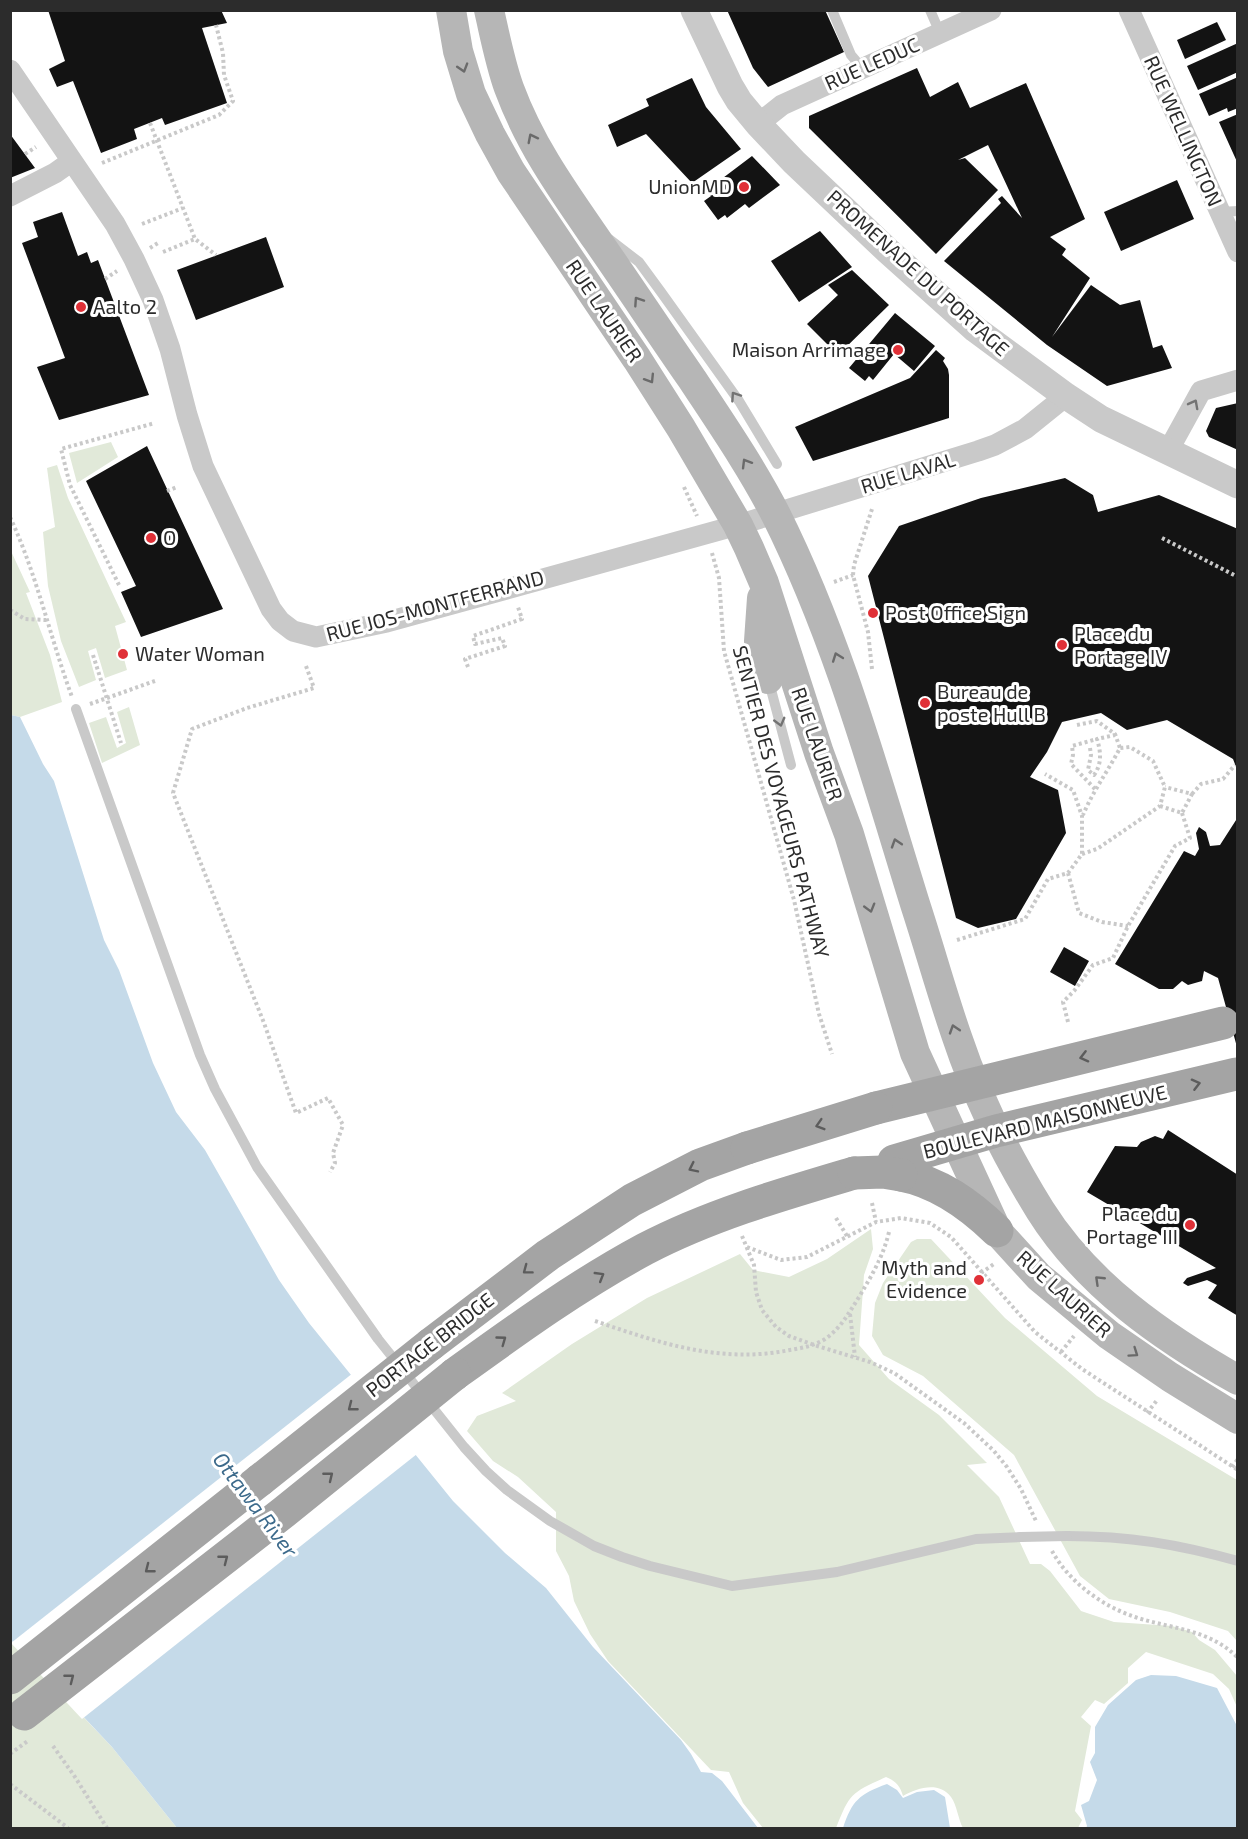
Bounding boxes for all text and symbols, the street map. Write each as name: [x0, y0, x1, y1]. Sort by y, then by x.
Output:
street label: RUE LEDUC: [821, 32, 923, 95]
street label: RUE WELLINGTON: [1140, 52, 1228, 210]
one-way arrow: [456, 62, 468, 73]
one-way arrow: [527, 133, 539, 144]
place label: UnionMD: [648, 174, 732, 198]
marker: UnionMD: [737, 180, 751, 194]
street label: PROMENADE DU PORTAGE: [823, 184, 1015, 360]
street label: RUE LAURIER: [562, 255, 648, 366]
place label: Aalto 2: [93, 294, 157, 318]
one-way arrow: [634, 296, 645, 307]
marker: Aalto 2: [74, 300, 88, 314]
place label: Maison Arrimage: [732, 337, 886, 361]
marker: Maison Arrimage: [891, 343, 905, 357]
one-way arrow: [642, 373, 654, 383]
one-way arrow: [731, 392, 742, 403]
one-way arrow: [1187, 400, 1198, 411]
street label: RUE LAVAL: [858, 446, 958, 498]
one-way arrow: [741, 459, 753, 469]
place label: O: [163, 525, 176, 549]
marker: O: [144, 531, 158, 545]
street label: RUE JOS-MONTFERRAND: [323, 564, 546, 646]
place label: Post Office Sign: [885, 600, 1026, 624]
marker: Post Office Sign: [866, 606, 880, 620]
place label: Place du Portage IV: [1074, 621, 1167, 668]
marker: Place du Portage IV: [1055, 638, 1069, 652]
place label: Water Woman: [135, 641, 265, 665]
street label: SENTIER DES VOYAGEURS PATHWAY: [729, 643, 835, 961]
marker: Water Woman: [116, 647, 130, 661]
one-way arrow: [831, 652, 844, 663]
place label: Bureau de poste Hull B: [937, 679, 1046, 726]
street label: RUE LAURIER: [787, 684, 849, 804]
marker: Bureau de poste Hull B: [918, 696, 932, 710]
one-way arrow: [772, 717, 785, 727]
one-way arrow: [891, 838, 903, 849]
one-way arrow: [863, 903, 875, 913]
one-way arrow: [949, 1024, 961, 1035]
one-way arrow: [1080, 1049, 1090, 1062]
one-way arrow: [1191, 1078, 1201, 1091]
street label: BOULEVARD MAISONNEUVE: [920, 1079, 1169, 1163]
one-way arrow: [815, 1118, 826, 1130]
one-way arrow: [688, 1161, 699, 1173]
place label: Place du Portage III: [1086, 1201, 1178, 1248]
marker: Place du Portage III: [1183, 1218, 1197, 1232]
street label: RUE LAURIER: [1013, 1245, 1117, 1342]
place label: Myth and Evidence: [881, 1255, 967, 1302]
one-way arrow: [522, 1263, 533, 1274]
one-way arrow: [594, 1272, 604, 1284]
marker: Myth and Evidence: [972, 1273, 986, 1287]
one-way arrow: [1095, 1277, 1106, 1288]
street label: PORTAGE BRIDGE: [361, 1287, 498, 1401]
one-way arrow: [496, 1336, 507, 1347]
one-way arrow: [1128, 1346, 1139, 1357]
one-way arrow: [348, 1399, 359, 1410]
water label: Ottawa River: [208, 1447, 304, 1562]
one-way arrow: [322, 1472, 333, 1483]
one-way arrow: [217, 1555, 228, 1566]
one-way arrow: [145, 1561, 156, 1572]
one-way arrow: [63, 1675, 74, 1686]

